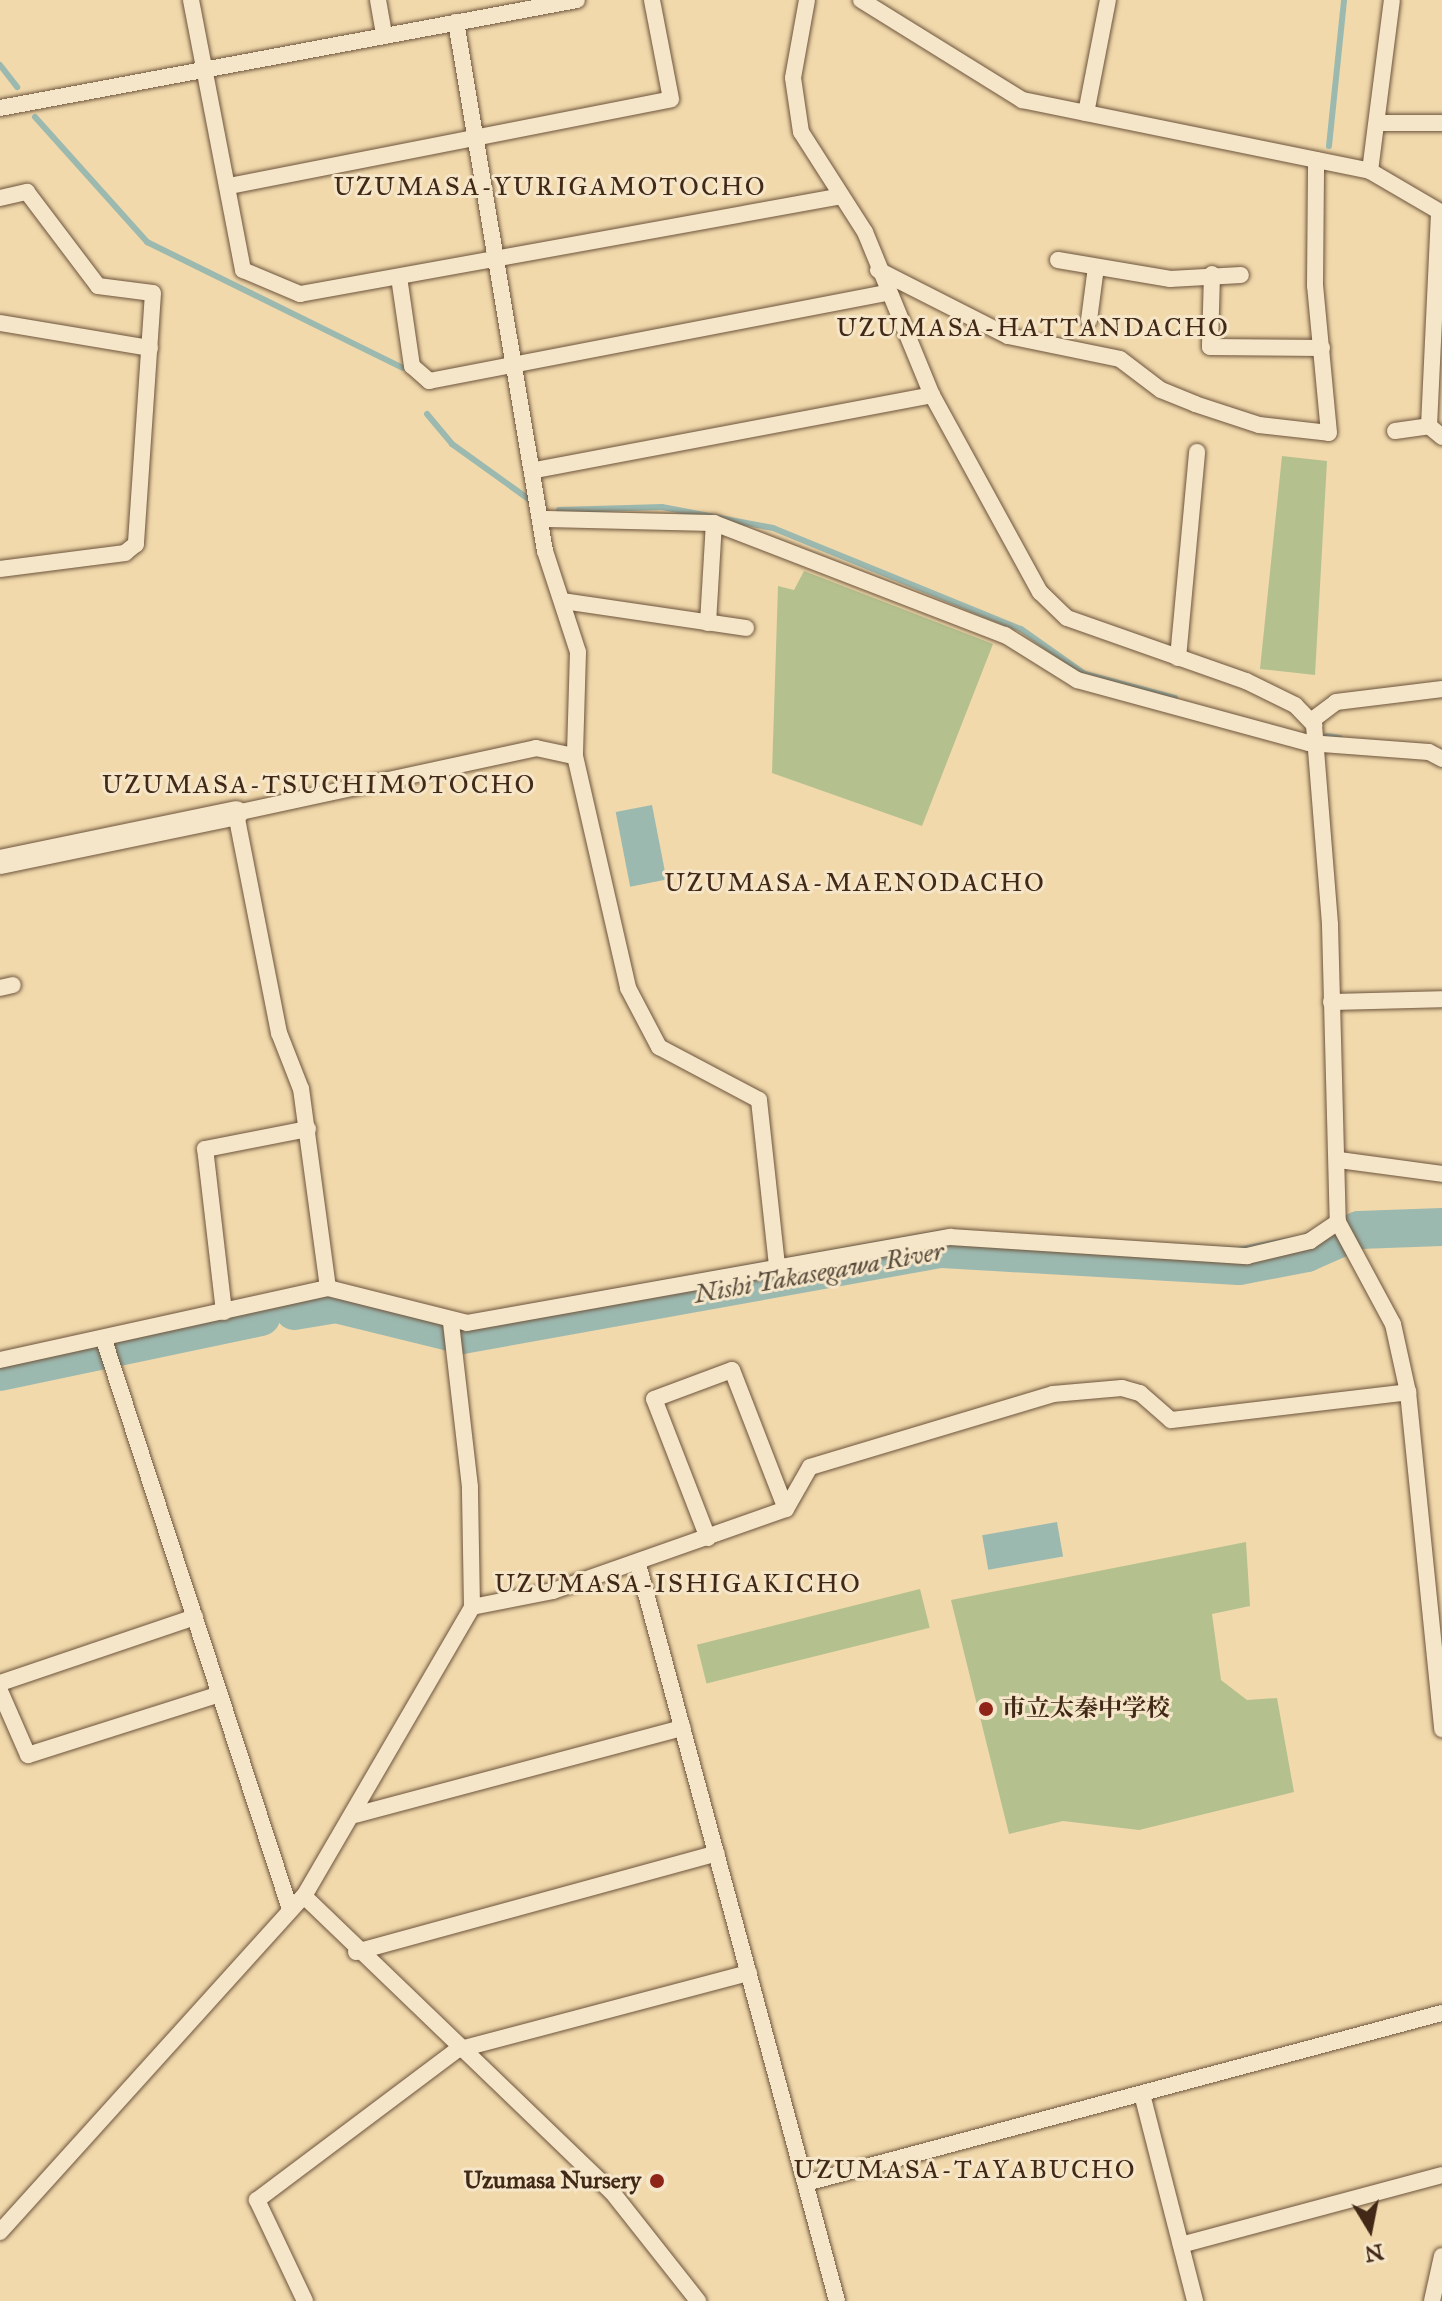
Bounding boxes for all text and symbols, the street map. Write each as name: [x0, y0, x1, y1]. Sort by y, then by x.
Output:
district label: UZUMASA-YURIGAMOTOCHO: [333, 171, 767, 203]
district label: UZUMASA-HATTANDACHO: [836, 312, 1230, 344]
district label: UZUMASA-TSUCHIMOTOCHO: [102, 769, 536, 801]
district label: UZUMASA-MAENODACHO: [664, 867, 1046, 899]
water label: Nishi Takasegawa River: [692, 1236, 946, 1310]
district label: UZUMASA-ISHIGAKICHO: [494, 1568, 862, 1600]
place label: 市立太秦中学校: [1002, 1695, 1170, 1723]
marker: 市立太秦中学校: [977, 1700, 995, 1718]
district label: UZUMASA-TAYABUCHO: [793, 2154, 1137, 2186]
place label: Uzumasa Nursery: [464, 2167, 641, 2195]
marker: Uzumasa Nursery: [648, 2172, 666, 2190]
north arrow: [1330, 2189, 1410, 2269]
text: N: [1363, 2238, 1386, 2268]

